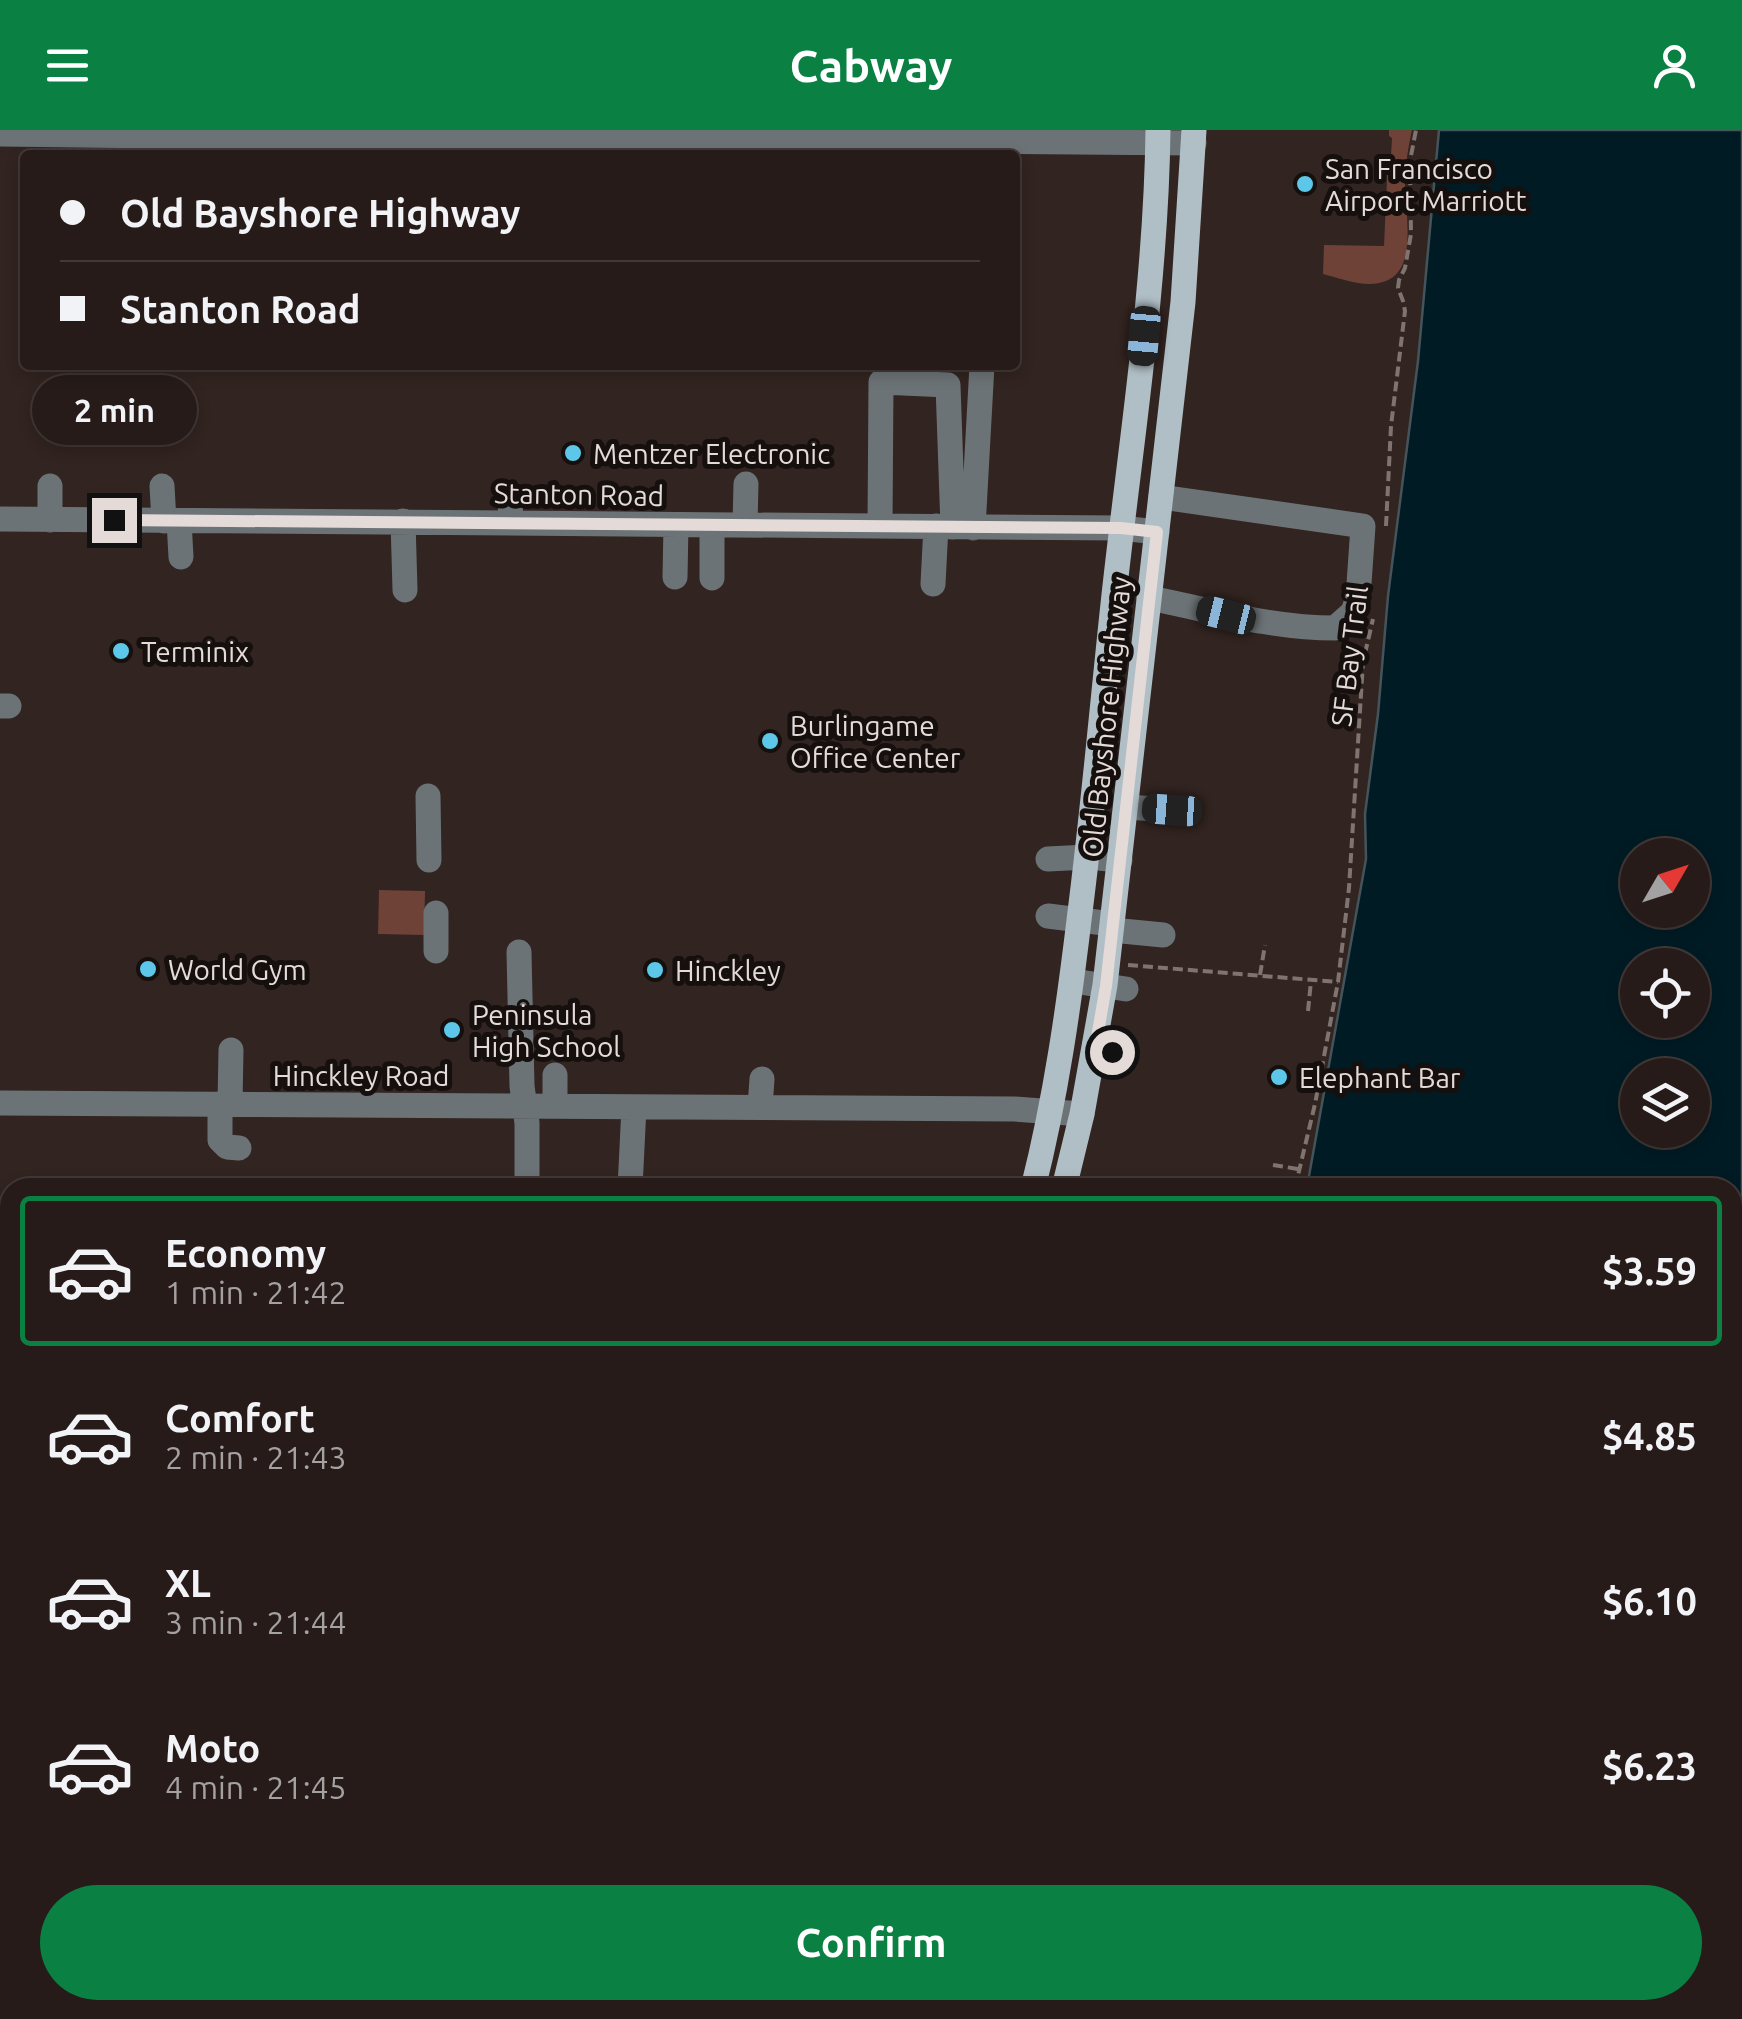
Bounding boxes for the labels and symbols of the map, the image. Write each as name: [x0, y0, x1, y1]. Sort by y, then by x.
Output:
place label: San Francisco Airport Marriott: [1325, 153, 1527, 216]
marker: San Francisco Airport Marriott: [1294, 173, 1316, 195]
car: [1126, 305, 1162, 367]
callout: 2 min: [32, 375, 196, 445]
place label: Mentzer Electronic: [593, 438, 830, 469]
marker: Mentzer Electronic: [562, 442, 584, 464]
street label: Stanton Road: [494, 477, 664, 511]
route end: [92, 498, 137, 543]
street label: Old Bayshore Highway: [1076, 575, 1136, 859]
street label: SF Bay Trail: [1325, 584, 1373, 728]
car: [1193, 593, 1259, 637]
place label: Terminix: [141, 636, 249, 667]
marker: Terminix: [110, 640, 132, 662]
place label: Burlingame Office Center: [790, 710, 961, 773]
marker: Burlingame Office Center: [759, 730, 781, 752]
car: [1141, 793, 1203, 827]
north arrow: [1620, 838, 1710, 928]
place label: World Gym: [168, 954, 307, 985]
place label: Hinckley: [675, 955, 781, 986]
marker: World Gym: [137, 958, 159, 980]
marker: Hinckley: [644, 959, 666, 981]
place label: Peninsula High School: [472, 999, 621, 1062]
marker: Peninsula High School: [441, 1019, 463, 1041]
route start: [1090, 1030, 1135, 1075]
street label: Hinckley Road: [273, 1060, 449, 1091]
place label: Elephant Bar: [1299, 1062, 1461, 1093]
marker: Elephant Bar: [1268, 1066, 1290, 1088]

